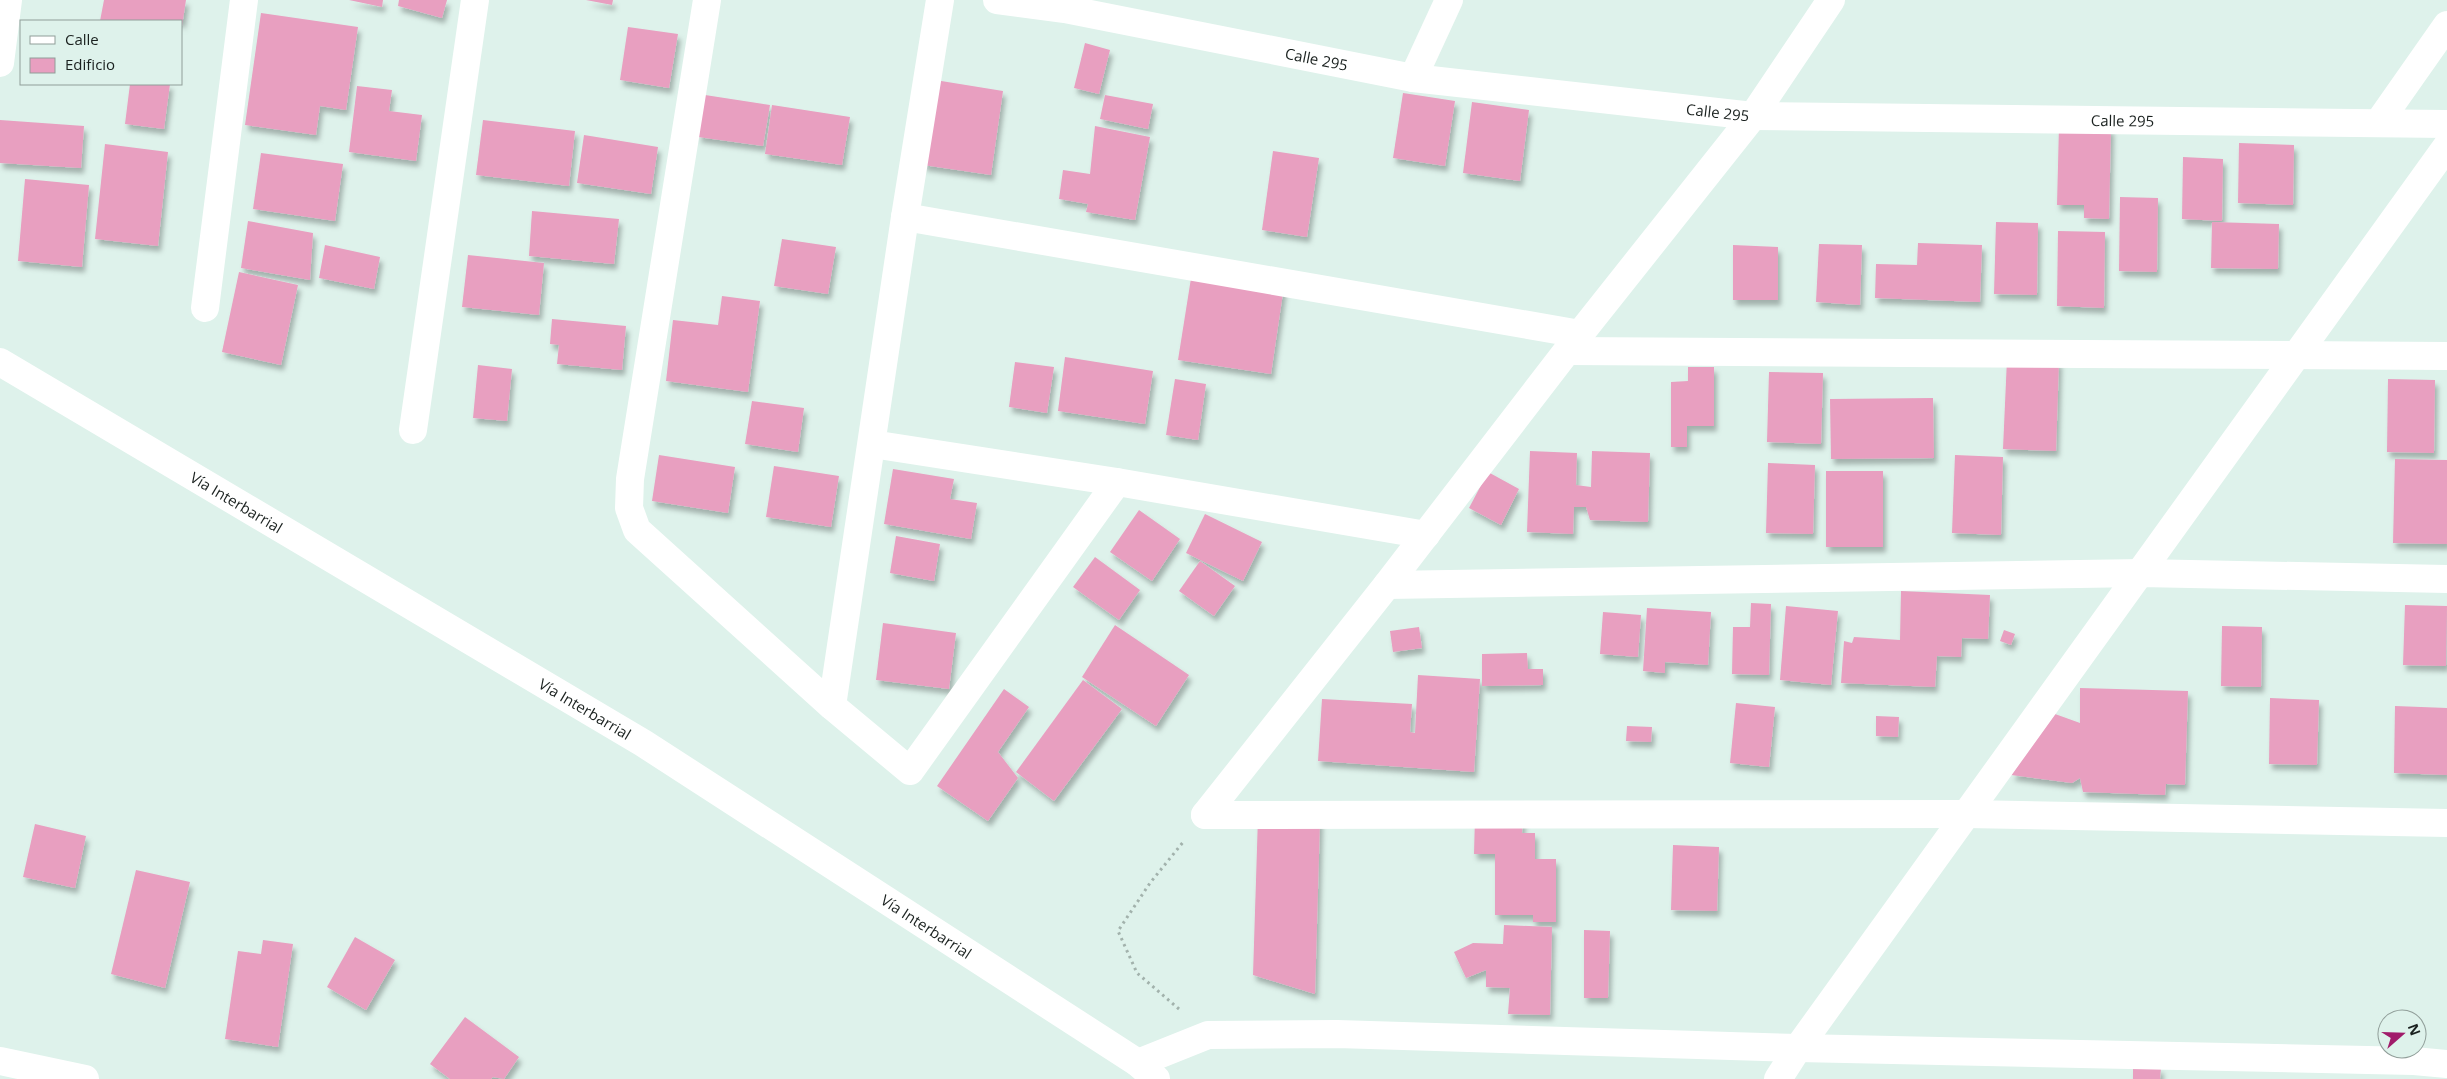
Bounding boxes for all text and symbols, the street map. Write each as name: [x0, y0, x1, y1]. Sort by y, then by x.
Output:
legend: [20, 20, 182, 85]
text: Calle: [65, 29, 99, 49]
street label: Calle 295: [1283, 43, 1350, 75]
text: Edificio: [65, 54, 115, 74]
street label: Calle 295: [1685, 99, 1750, 126]
street label: Calle 295: [2091, 110, 2154, 131]
street label: Vía Interbarrial: [187, 467, 286, 537]
street label: Vía Interbarrial: [535, 674, 635, 744]
street label: Vía Interbarrial: [877, 890, 976, 963]
north arrow: [2377, 1009, 2427, 1059]
text: N: [2404, 1021, 2426, 1038]

